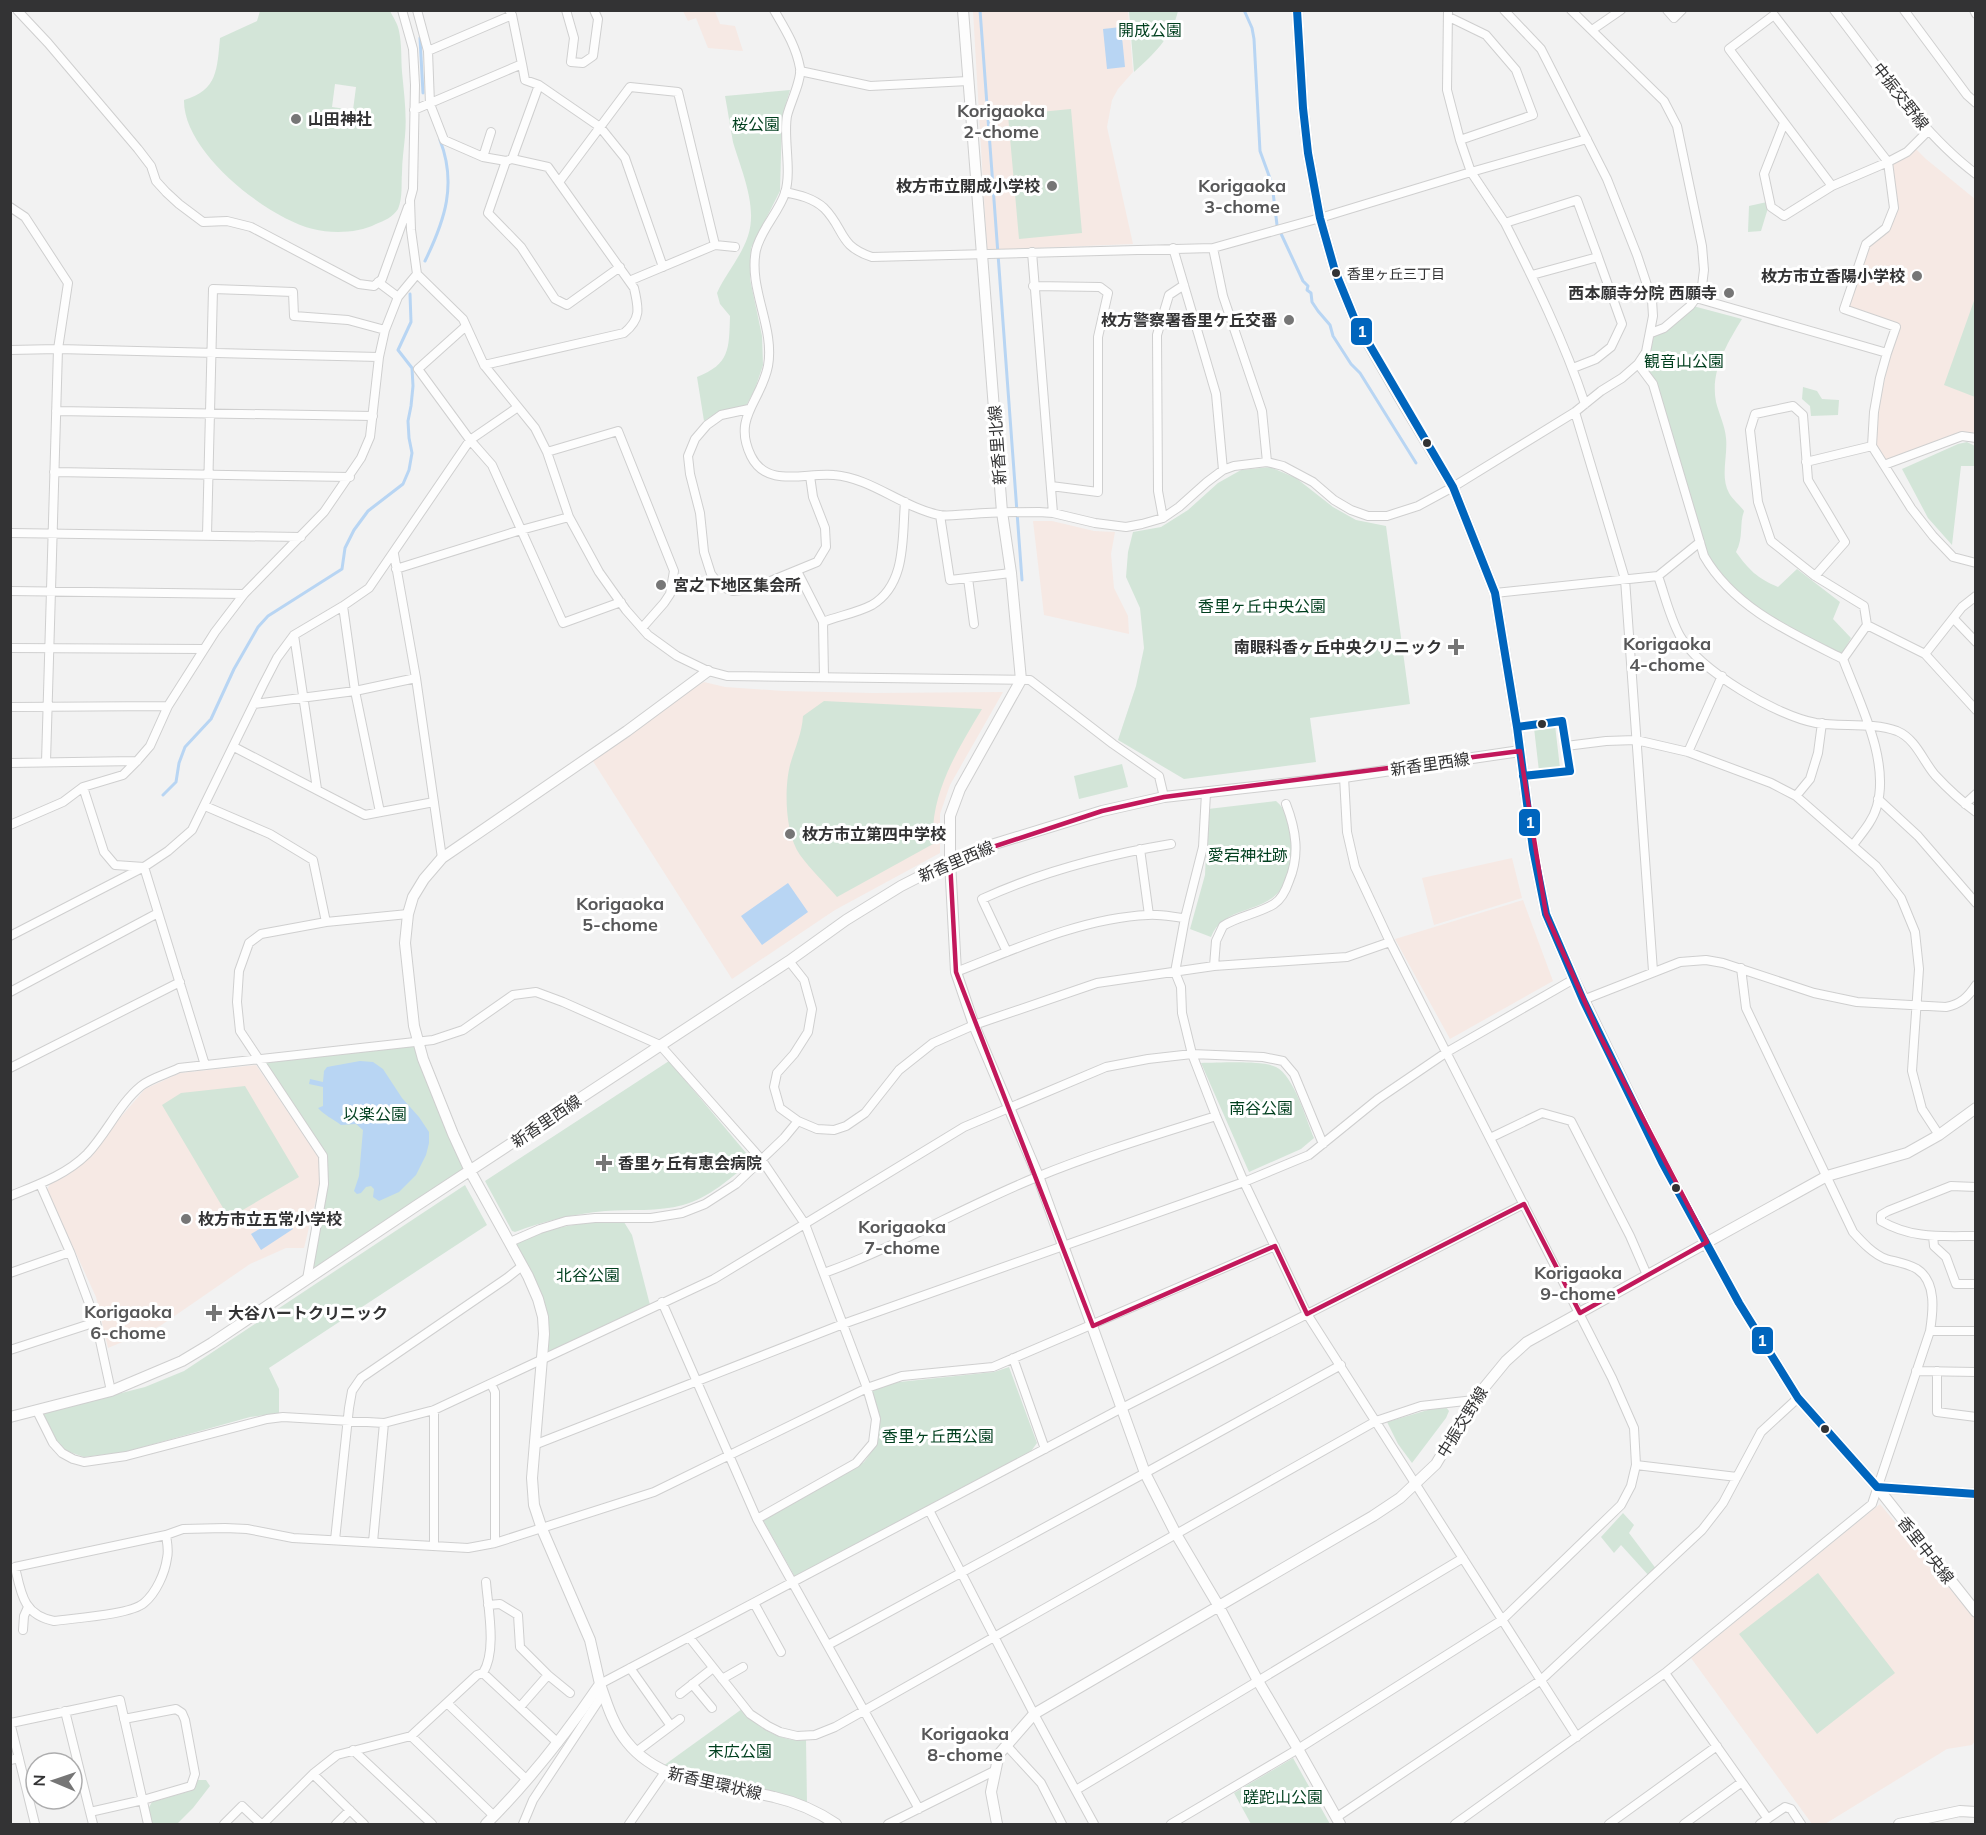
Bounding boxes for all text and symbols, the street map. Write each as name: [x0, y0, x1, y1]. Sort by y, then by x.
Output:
park label: 開成公園: [1118, 20, 1182, 40]
street label: 中振交野線: [1868, 58, 1934, 134]
district label: Korigaoka 2-chome: [957, 99, 1045, 143]
place label: 山田神社: [308, 109, 372, 129]
marker: 山田神社: [289, 112, 303, 126]
park label: 桜公園: [732, 114, 780, 134]
district label: Korigaoka 3-chome: [1198, 174, 1286, 218]
place label: 枚方市立開成小学校: [896, 176, 1040, 196]
marker: 枚方市立開成小学校: [1045, 179, 1059, 193]
place label: 香里ヶ丘三丁目: [1347, 265, 1445, 283]
place label: 枚方市立香陽小学校: [1761, 266, 1905, 286]
marker: 香里ヶ丘三丁目: [1330, 267, 1342, 279]
marker: 枚方市立香陽小学校: [1910, 269, 1924, 283]
place label: 西本願寺分院 西願寺: [1569, 283, 1717, 303]
marker: 西本願寺分院 西願寺: [1722, 286, 1736, 300]
place label: 枚方警察署香里ケ丘交番: [1101, 310, 1277, 330]
marker: 枚方警察署香里ケ丘交番: [1282, 313, 1296, 327]
line badge: 1: [1350, 317, 1373, 346]
text: 1: [1357, 321, 1367, 341]
park label: 観音山公園: [1644, 351, 1724, 371]
street label: 新香里北線: [984, 404, 1010, 486]
unlabelled marker: [1421, 437, 1433, 449]
place label: 宮之下地区集会所: [673, 575, 801, 595]
marker: 宮之下地区集会所: [654, 578, 668, 592]
park label: 香里ヶ丘中央公園: [1198, 596, 1326, 616]
district label: Korigaoka 4-chome: [1623, 632, 1711, 676]
place label: 南眼科香ヶ丘中央クリニック: [1234, 637, 1442, 657]
marker: 南眼科香ヶ丘中央クリニック: [1447, 638, 1465, 656]
unlabelled marker: [1536, 718, 1548, 730]
street label: 新香里西線: [1389, 749, 1471, 779]
line badge: 1: [1518, 808, 1541, 837]
text: 1: [1525, 812, 1535, 832]
place label: 枚方市立第四中学校: [802, 824, 946, 844]
marker: 枚方市立第四中学校: [783, 827, 797, 841]
street label: 新香里西線: [915, 836, 997, 886]
park label: 愛宕神社跡: [1208, 845, 1288, 865]
district label: Korigaoka 5-chome: [576, 892, 664, 936]
street label: 新香里西線: [507, 1090, 585, 1152]
park label: 南谷公園: [1229, 1098, 1293, 1118]
park label: 以楽公園: [343, 1104, 407, 1124]
place label: 香里ヶ丘有恵会病院: [618, 1153, 762, 1173]
marker: 香里ヶ丘有恵会病院: [595, 1154, 613, 1172]
unlabelled marker: [1670, 1182, 1682, 1194]
place label: 枚方市立五常小学校: [198, 1209, 342, 1229]
marker: 枚方市立五常小学校: [179, 1212, 193, 1226]
district label: Korigaoka 7-chome: [858, 1215, 946, 1259]
district label: Korigaoka 9-chome: [1534, 1261, 1622, 1305]
park label: 北谷公園: [556, 1265, 620, 1285]
district label: Korigaoka 6-chome: [84, 1300, 172, 1344]
place label: 大谷ハートクリニック: [228, 1303, 388, 1323]
marker: 大谷ハートクリニック: [205, 1304, 223, 1322]
line badge: 1: [1751, 1326, 1774, 1355]
text: 1: [1757, 1330, 1767, 1350]
street label: 中振交野線: [1432, 1383, 1492, 1461]
unlabelled marker: [1819, 1423, 1831, 1435]
park label: 香里ヶ丘西公園: [882, 1426, 994, 1446]
street label: 香里中央線: [1893, 1512, 1959, 1588]
district label: Korigaoka 8-chome: [921, 1722, 1009, 1766]
park label: 末広公園: [708, 1741, 772, 1761]
north arrow: [24, 1751, 84, 1811]
street label: 新香里環状線: [666, 1762, 764, 1804]
text: N: [29, 1774, 49, 1787]
park label: 蹉跎山公園: [1243, 1787, 1323, 1807]

